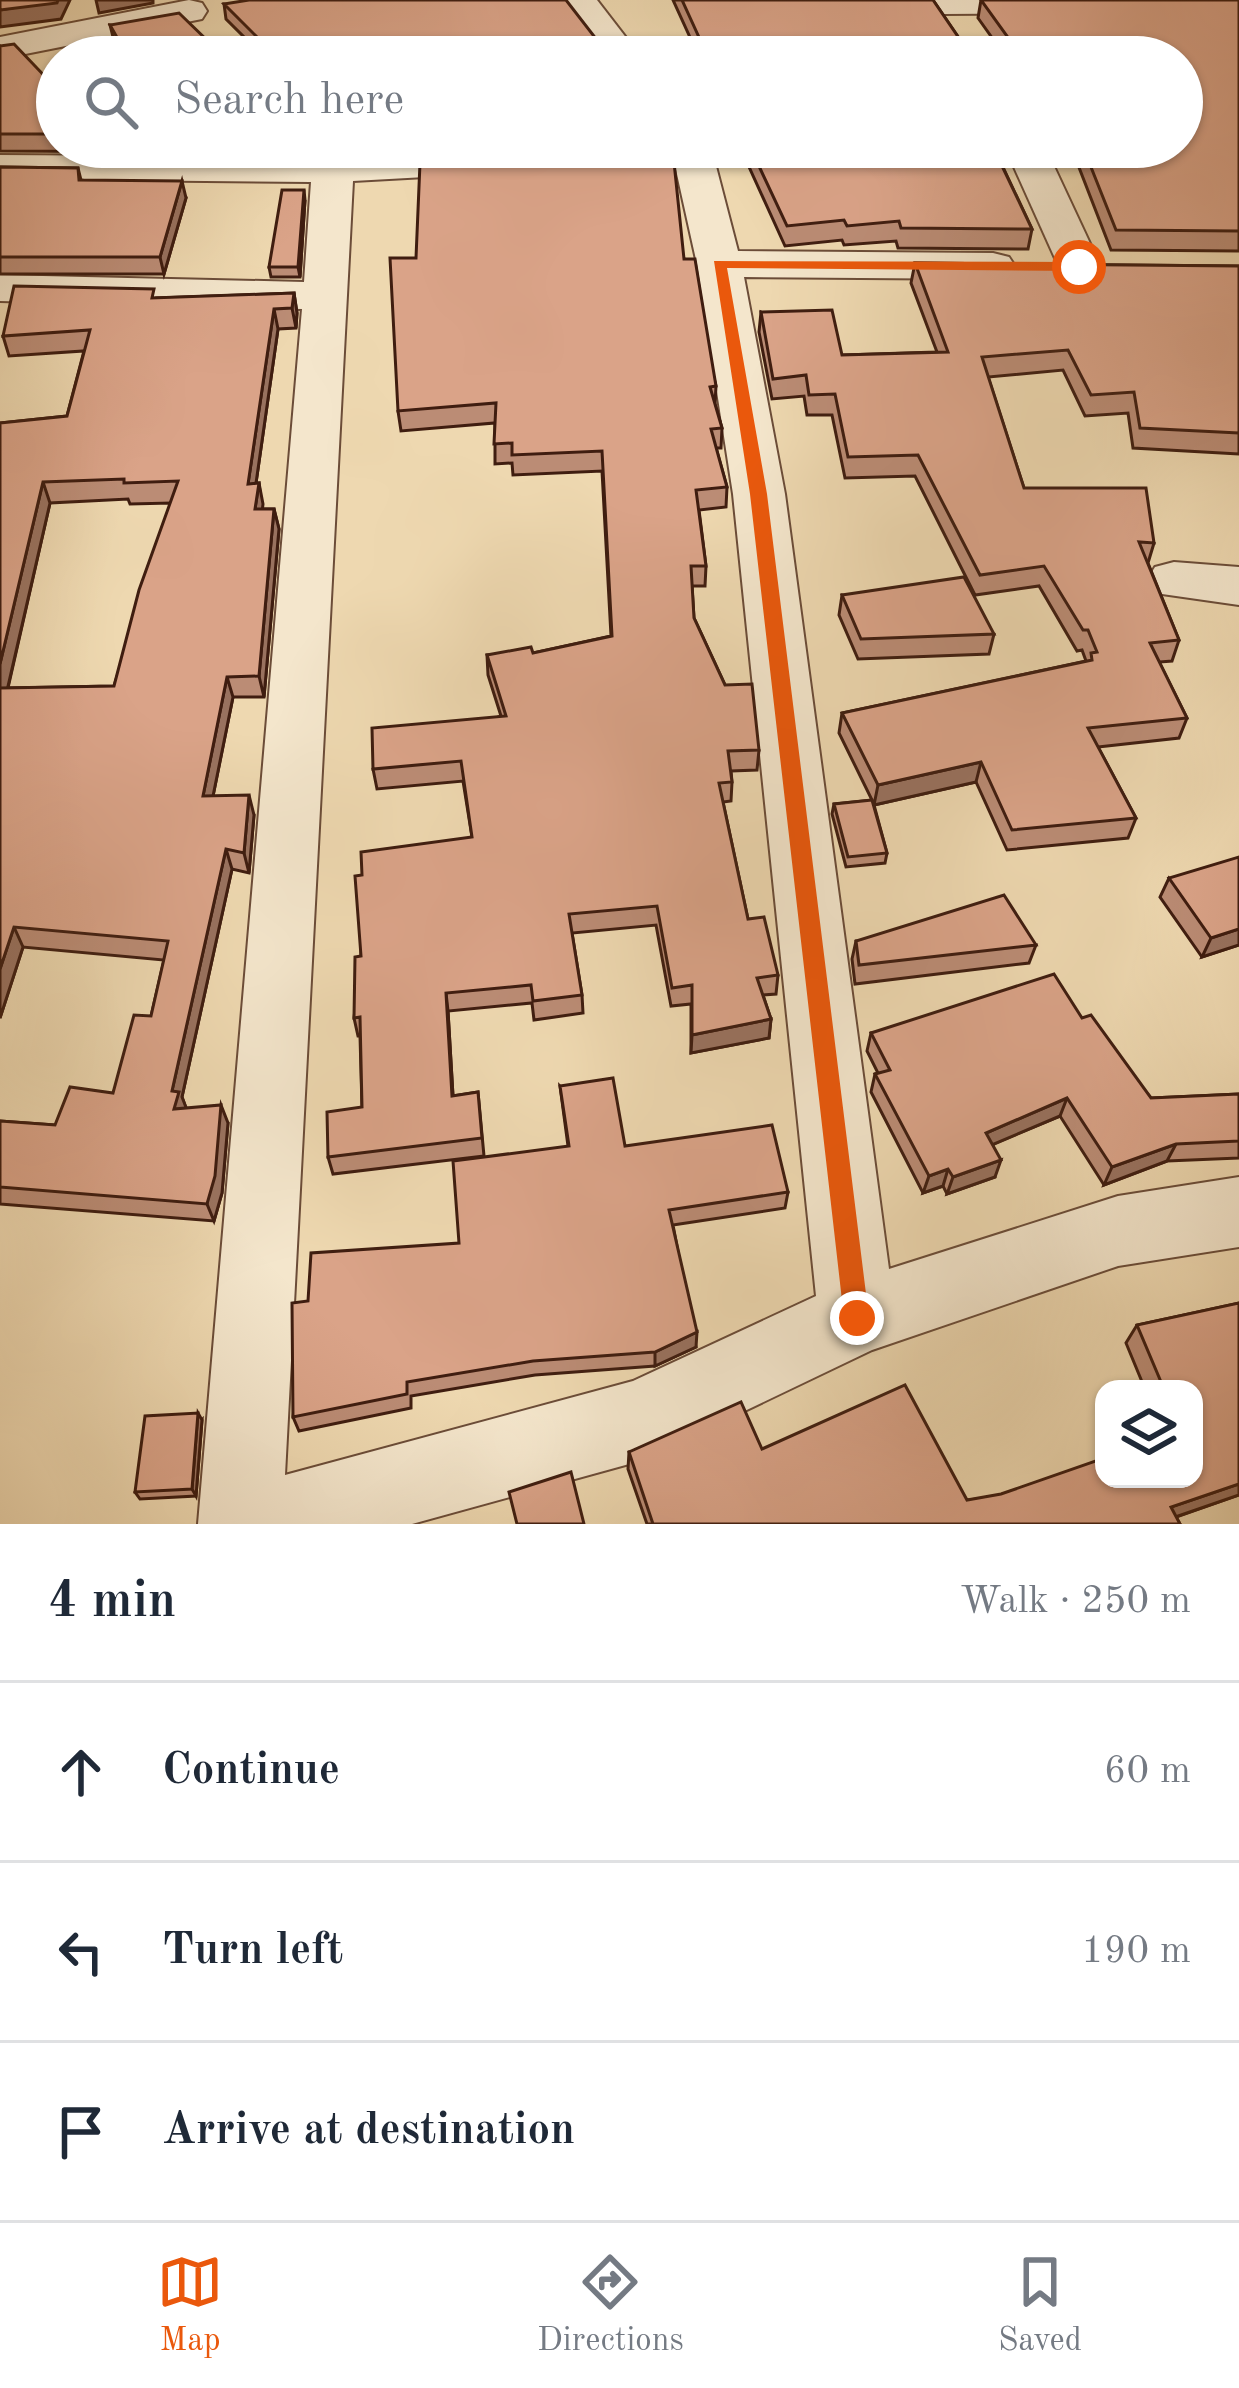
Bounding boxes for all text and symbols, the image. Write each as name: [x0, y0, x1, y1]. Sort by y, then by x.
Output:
search box: [36, 36, 1203, 168]
icon: search: [78, 69, 144, 135]
text: Search here: [174, 79, 404, 124]
route start: [1052, 240, 1106, 294]
route end: [830, 1291, 884, 1345]
map controls: [1095, 1380, 1203, 1488]
button: layers: [1095, 1380, 1203, 1488]
text: 4 min: [48, 1577, 176, 1628]
text: Walk · 250 m: [960, 1582, 1191, 1621]
icon: ahead: [48, 1739, 114, 1805]
text: Continue: [162, 1749, 340, 1794]
text: 60 m: [1104, 1752, 1191, 1791]
icon: left: [48, 1919, 114, 1985]
text: Turn left: [162, 1929, 343, 1974]
text: 190 m: [1081, 1932, 1191, 1971]
icon: arrive: [48, 2099, 114, 2165]
text: Arrive at destination: [162, 2109, 575, 2154]
tab: Map: [157, 2249, 223, 2362]
tab: Directions: [537, 2249, 684, 2362]
tab: Saved: [998, 2249, 1082, 2362]

